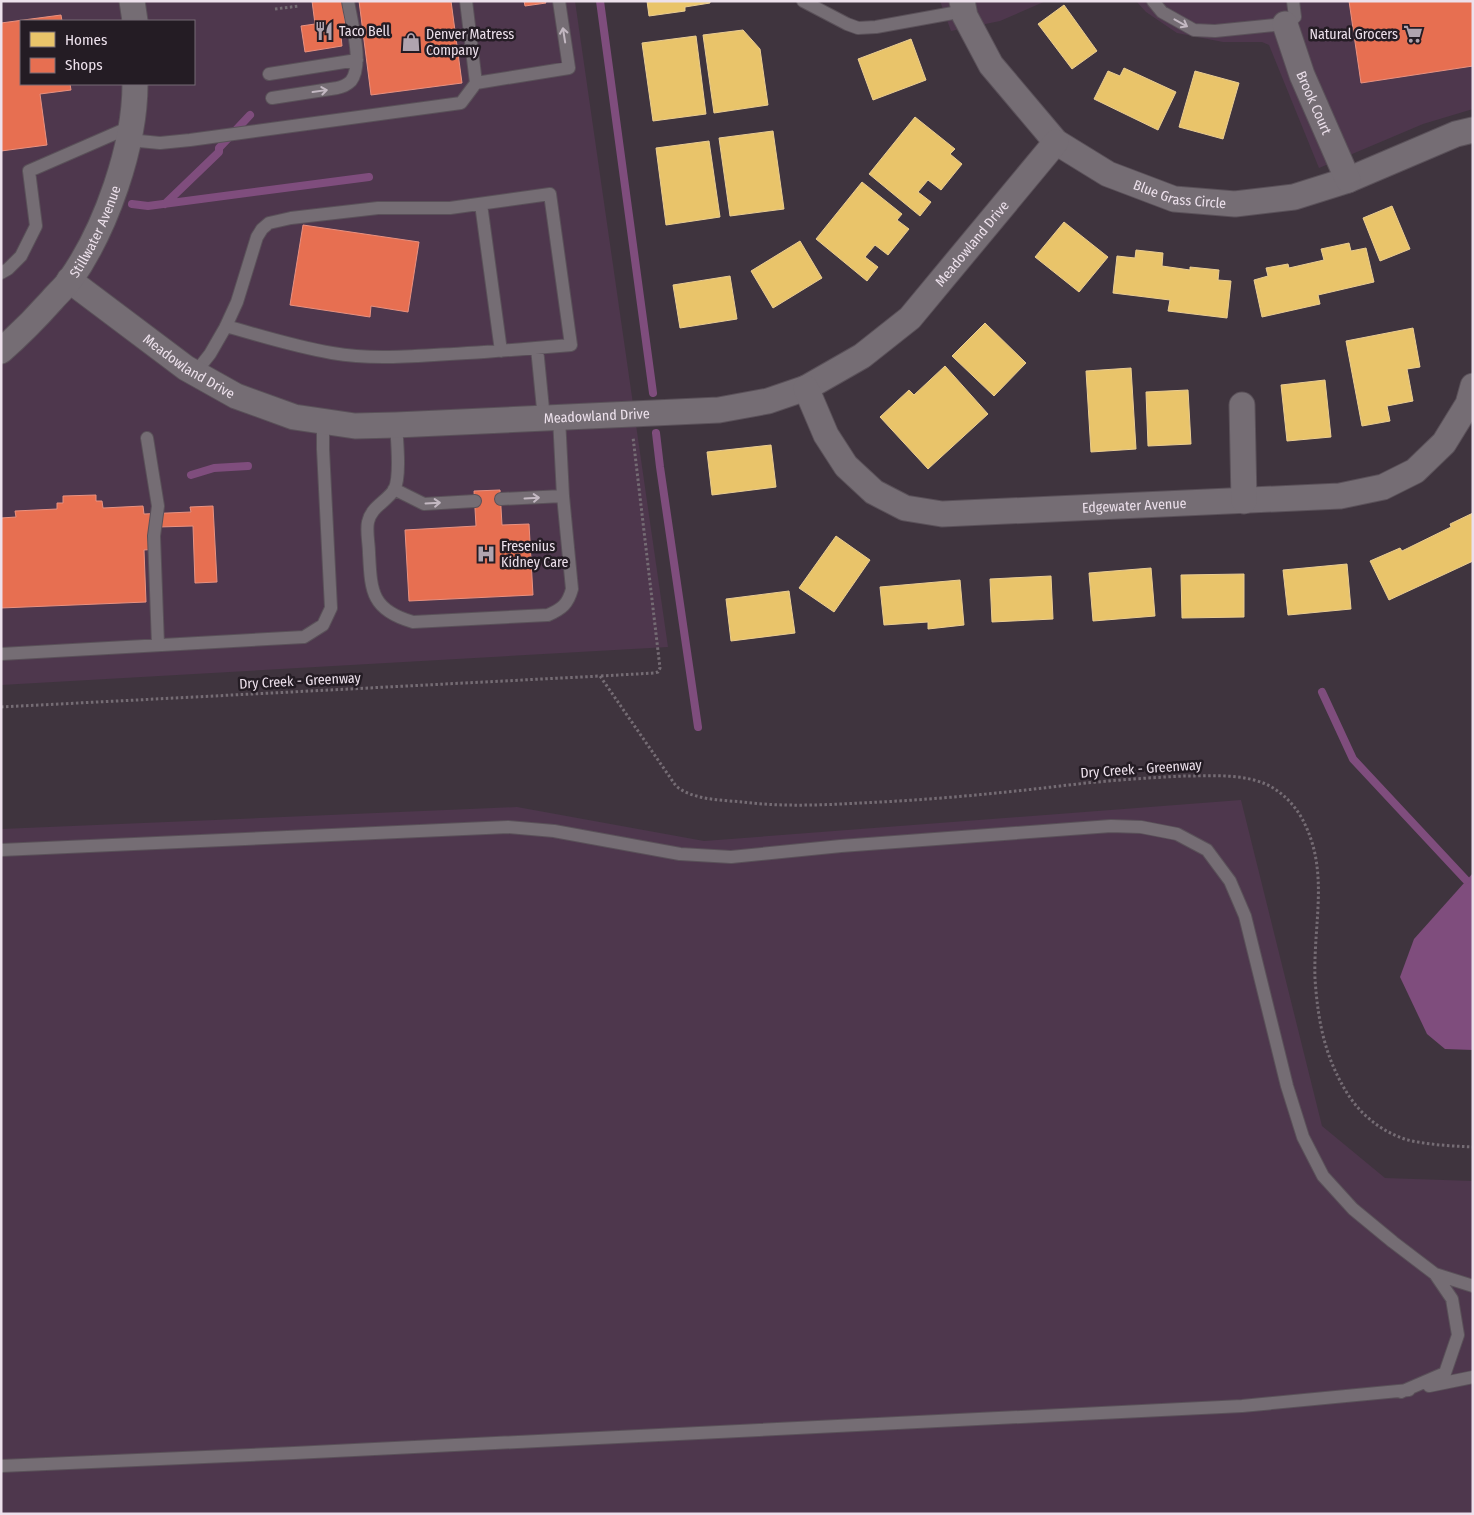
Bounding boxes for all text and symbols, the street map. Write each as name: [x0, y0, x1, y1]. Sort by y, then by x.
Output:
one-way arrow: [1173, 18, 1188, 28]
legend: [20, 20, 195, 85]
restaurant icon: Taco Bell: [313, 20, 335, 42]
place label: Taco Bell: [339, 23, 390, 40]
supermarket icon: Natural Grocers: [1402, 23, 1424, 45]
place label: Denver Matress Company: [426, 26, 514, 59]
place label: Natural Grocers: [1309, 26, 1398, 43]
one-way arrow: [558, 27, 568, 43]
text: Homes: [65, 31, 107, 49]
shop icon: Denver Matress Company: [400, 31, 422, 53]
text: Shops: [65, 56, 103, 74]
street label: Brook Court: [1293, 68, 1336, 138]
one-way arrow: [312, 85, 328, 95]
street label: Blue Grass Circle: [1131, 176, 1227, 212]
street label: Stillwater Avenue: [66, 183, 124, 281]
street label: Meadowland Drive: [931, 197, 1012, 290]
street label: Meadowland Drive: [140, 330, 238, 402]
street label: Meadowland Drive: [543, 405, 650, 427]
one-way arrow: [524, 493, 540, 502]
street label: Edgewater Avenue: [1082, 494, 1187, 516]
one-way arrow: [425, 499, 441, 508]
place label: Fresenius Kidney Care: [501, 538, 569, 571]
hospital icon: Fresenius Kidney Care: [475, 543, 497, 565]
street label: Dry Creek - Greenway: [239, 669, 362, 693]
street label: Dry Creek - Greenway: [1080, 756, 1203, 782]

